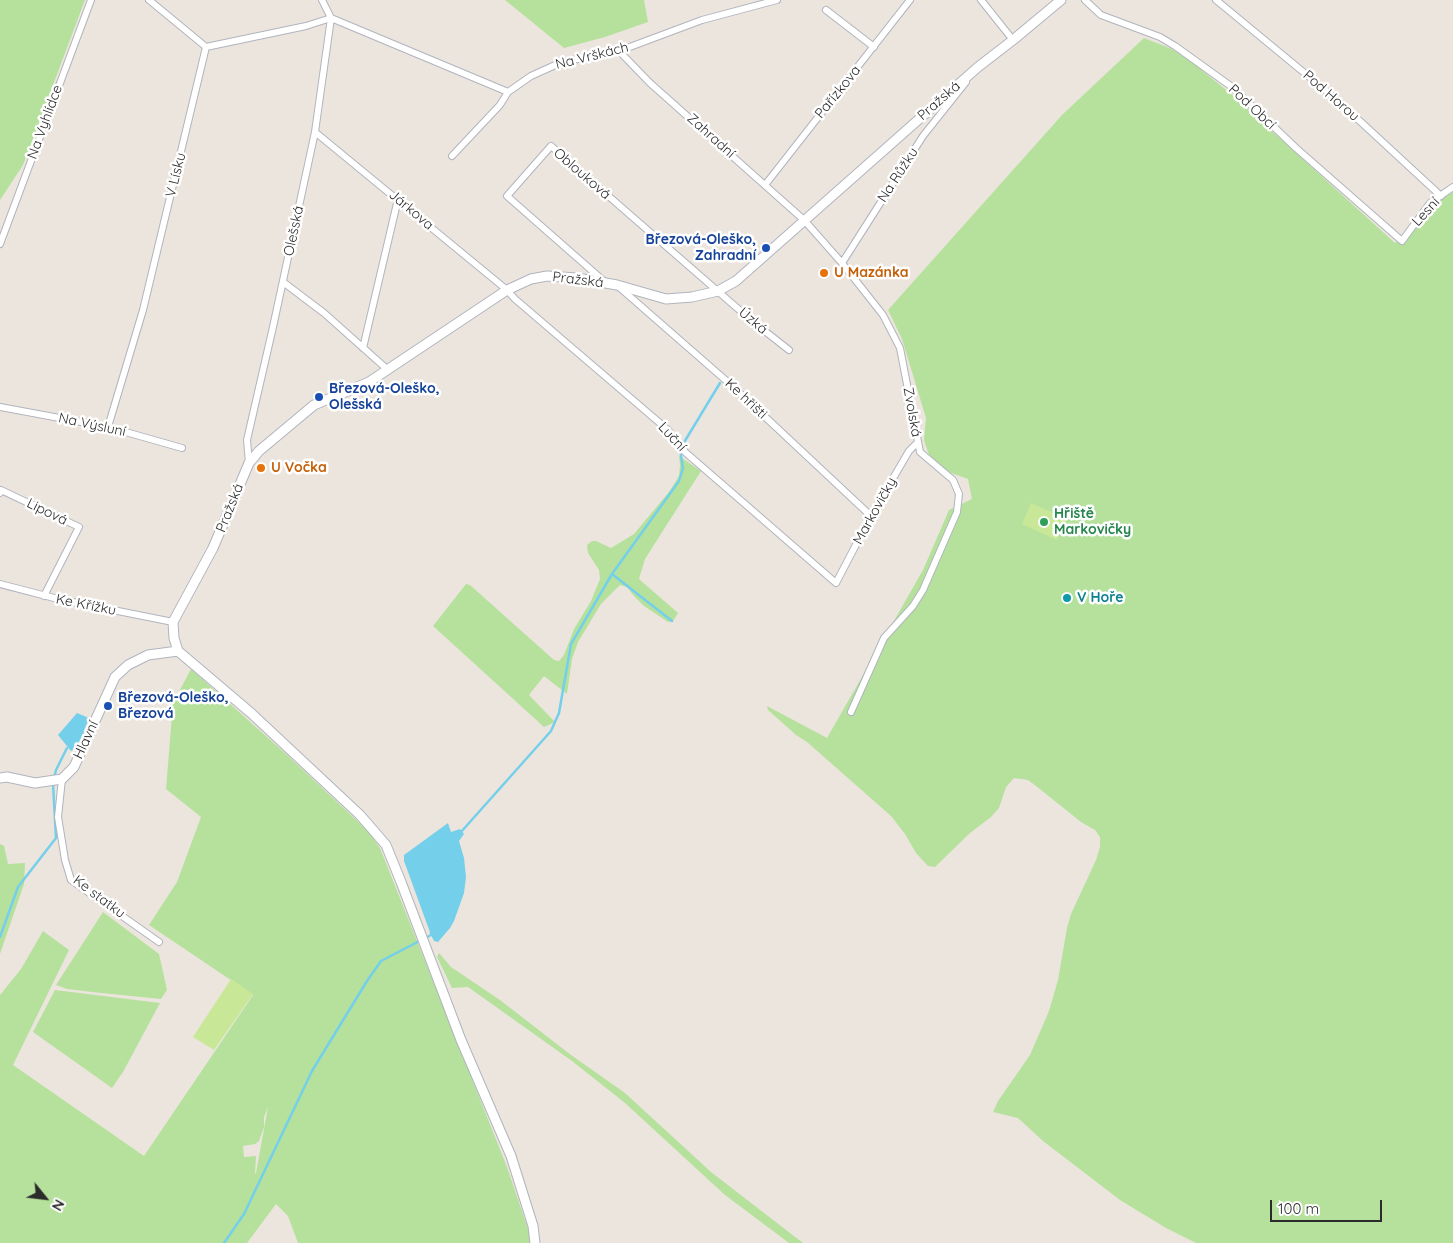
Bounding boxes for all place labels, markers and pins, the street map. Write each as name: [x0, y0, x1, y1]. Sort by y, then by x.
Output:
place label: Březová-Oleško, Zahradní: [645, 232, 756, 264]
marker: Březová-Oleško, Zahradní: [760, 242, 772, 254]
place label: U Mazánka: [834, 265, 909, 281]
marker: U Mazánka: [818, 267, 830, 279]
place label: Březová-Oleško, Olešská: [329, 381, 440, 414]
marker: Březová-Oleško, Olešská: [313, 391, 325, 403]
place label: U Vočka: [271, 460, 327, 476]
marker: U Vočka: [255, 462, 267, 474]
place label: Hřiště Markovičky: [1054, 506, 1131, 538]
marker: Hřiště Markovičky: [1038, 516, 1050, 528]
place label: V Hoře: [1077, 590, 1124, 606]
marker: V Hoře: [1061, 592, 1073, 604]
place label: Březová-Oleško, Březová: [118, 690, 229, 722]
marker: Březová-Oleško, Březová: [102, 700, 114, 712]

